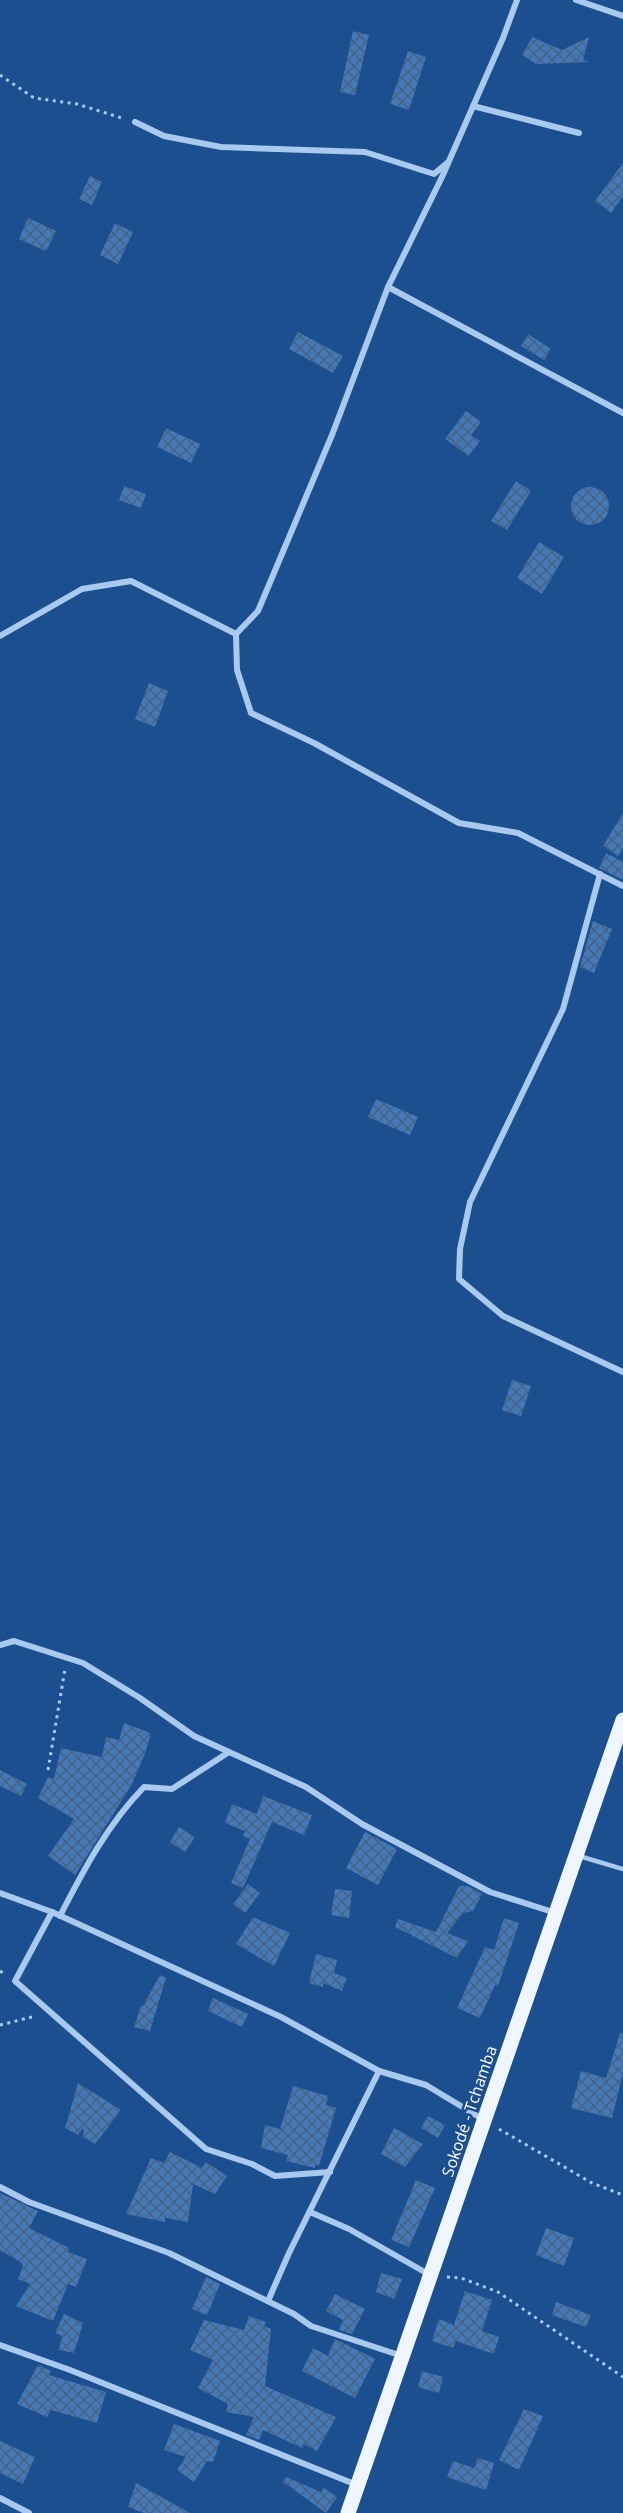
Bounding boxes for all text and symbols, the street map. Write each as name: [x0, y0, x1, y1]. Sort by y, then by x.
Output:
street label: Sokodé - Tchamba: [436, 2042, 502, 2180]

